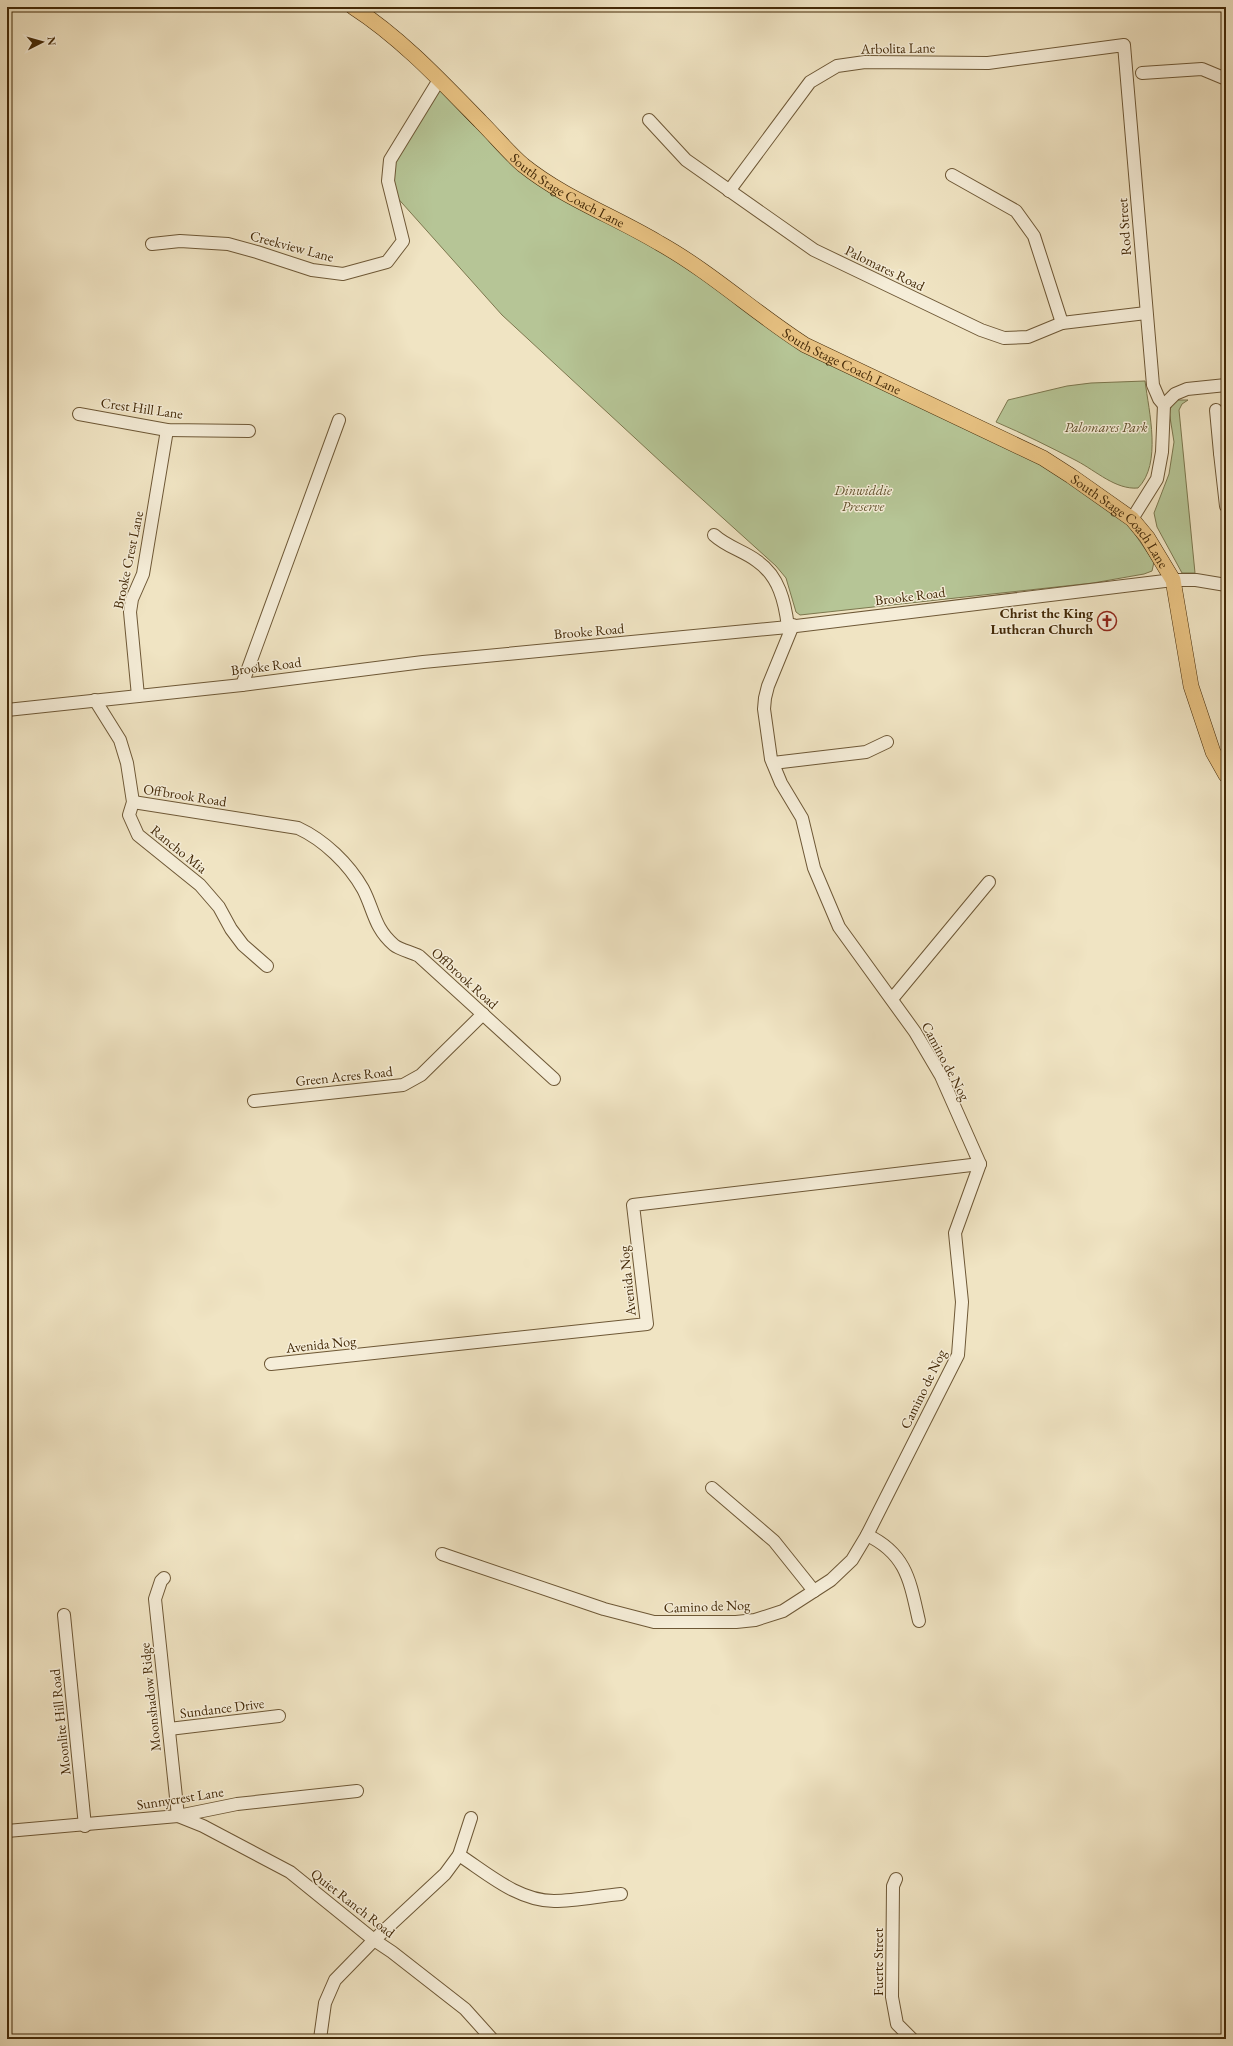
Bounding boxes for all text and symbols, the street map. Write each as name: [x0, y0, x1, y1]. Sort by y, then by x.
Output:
north arrow: [22, 22, 62, 62]
text: N: [45, 36, 59, 46]
street label: Arbolita Lane: [860, 38, 936, 58]
street label: South Stage Coach Lane: [507, 149, 628, 232]
street label: Rod Street: [1113, 197, 1135, 256]
street label: Creekview Lane: [248, 226, 336, 266]
street label: Palomares Road: [842, 241, 928, 295]
street label: South Stage Coach Lane: [779, 324, 905, 399]
street label: Crest Hill Lane: [100, 393, 185, 423]
park label: Palomares Park: [1064, 418, 1148, 436]
street label: South Stage Coach Lane: [1068, 470, 1173, 572]
park label: Dinwiddie Preserve: [833, 481, 892, 515]
street label: Brooke Crest Lane: [109, 509, 147, 611]
street label: Brooke Road: [874, 583, 947, 609]
place label: Christ the King Lutheran Church: [990, 604, 1094, 638]
church icon: Christ the King Lutheran Church: [1096, 610, 1118, 632]
street label: Brooke Road: [553, 619, 626, 643]
street label: Brooke Road: [230, 653, 303, 679]
street label: Offbrook Road: [142, 780, 229, 811]
street label: Rancho Mia: [147, 821, 211, 877]
street label: Offbrook Road: [428, 943, 503, 1013]
street label: Camino de Nog: [918, 1019, 975, 1104]
street label: Green Acres Road: [294, 1062, 394, 1090]
street label: Avenida Nog: [614, 1244, 640, 1318]
street label: Avenida Nog: [284, 1331, 358, 1357]
street label: Camino de Nog: [896, 1345, 950, 1432]
street label: Camino de Nog: [664, 1595, 751, 1617]
street label: Moonshadow Ridge: [135, 1641, 165, 1752]
street label: Moonlite Hill Road: [45, 1667, 75, 1776]
street label: Sundance Drive: [179, 1694, 266, 1722]
street label: Sunnycrest Lane: [135, 1782, 225, 1814]
street label: Quiet Ranch Road: [307, 1864, 399, 1942]
street label: Fuerte Street: [869, 1927, 887, 1996]

